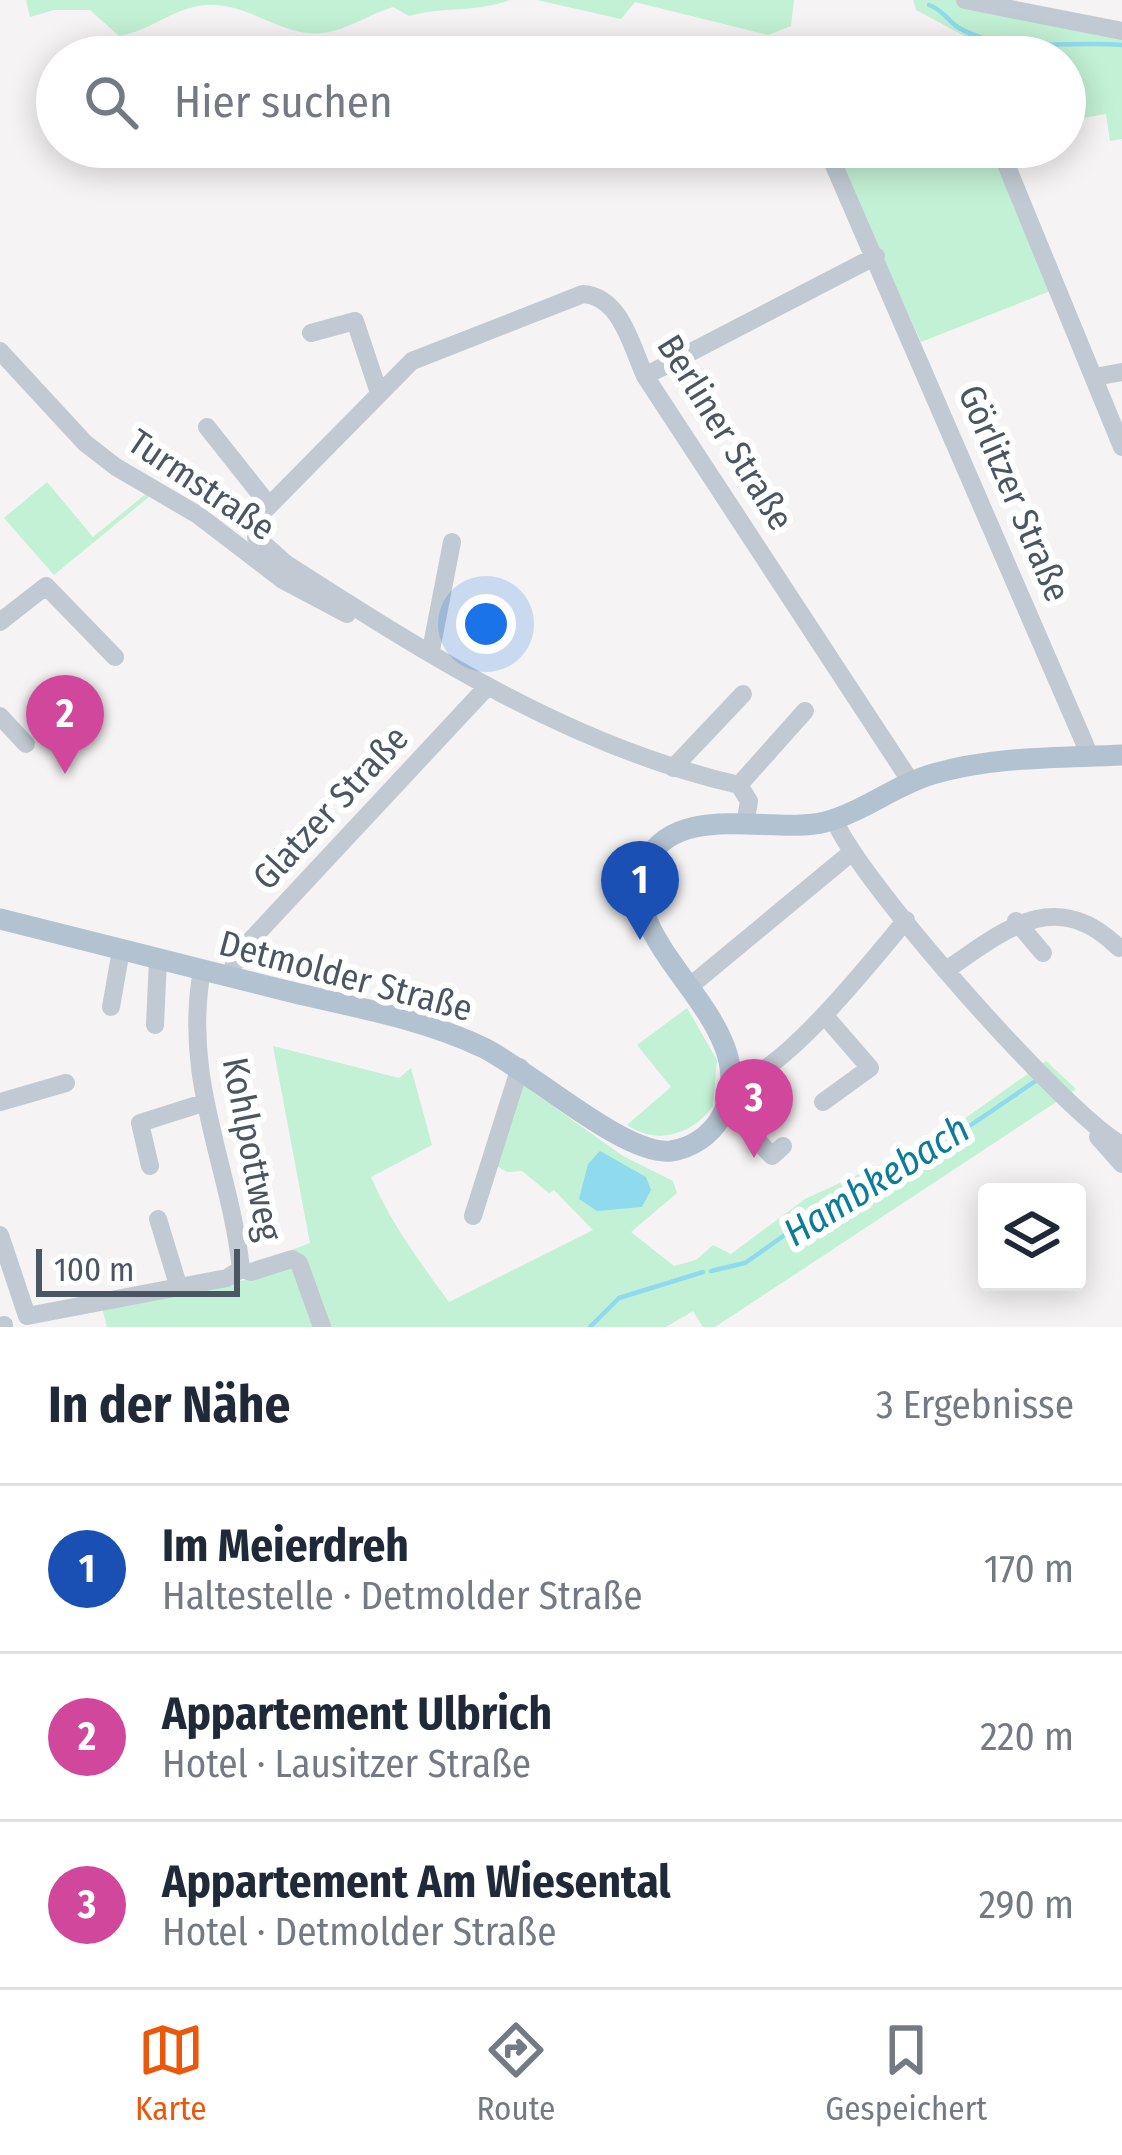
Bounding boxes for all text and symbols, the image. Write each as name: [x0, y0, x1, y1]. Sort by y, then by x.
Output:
search box: [36, 36, 1086, 168]
icon: search: [78, 69, 144, 135]
text: Hier suchen: [174, 75, 393, 129]
street label: Berliner Straße: [648, 327, 803, 538]
street label: Görlitzer Straße: [949, 378, 1079, 608]
street label: Turmstraße: [120, 420, 283, 550]
your location: [456, 594, 516, 654]
pin: 2: [26, 675, 104, 774]
street label: Glatzer Straße: [244, 717, 418, 899]
pin: 1: [601, 841, 679, 940]
street label: Detmolder Straße: [214, 921, 477, 1031]
street label: Kohlpottweg: [213, 1054, 291, 1245]
pin: 3: [715, 1059, 793, 1158]
water label: Hambkebach: [775, 1106, 978, 1256]
map controls: [978, 1183, 1086, 1291]
button: layers: [978, 1183, 1086, 1291]
scale bar: [36, 1243, 240, 1296]
text: 100 m: [54, 1250, 134, 1290]
text: In der Nähe: [48, 1374, 290, 1436]
text: 3 Ergebnisse: [876, 1382, 1074, 1428]
text: Im Meierdreh: [162, 1519, 409, 1573]
text: 1: [79, 1546, 95, 1592]
text: 170 m: [984, 1546, 1074, 1592]
text: Haltestelle · Detmolder Straße: [162, 1573, 642, 1619]
text: Appartement Ulbrich: [162, 1687, 552, 1741]
text: 2: [78, 1714, 96, 1760]
text: 220 m: [980, 1714, 1074, 1760]
text: Hotel · Lausitzer Straße: [162, 1741, 531, 1787]
text: Appartement Am Wiesental: [162, 1855, 671, 1909]
text: 3: [78, 1882, 96, 1928]
text: 290 m: [979, 1882, 1074, 1928]
text: Hotel · Detmolder Straße: [162, 1909, 556, 1955]
tab: Karte: [135, 2017, 207, 2129]
tab: Route: [477, 2017, 555, 2129]
tab: Gespeichert: [825, 2017, 987, 2129]

